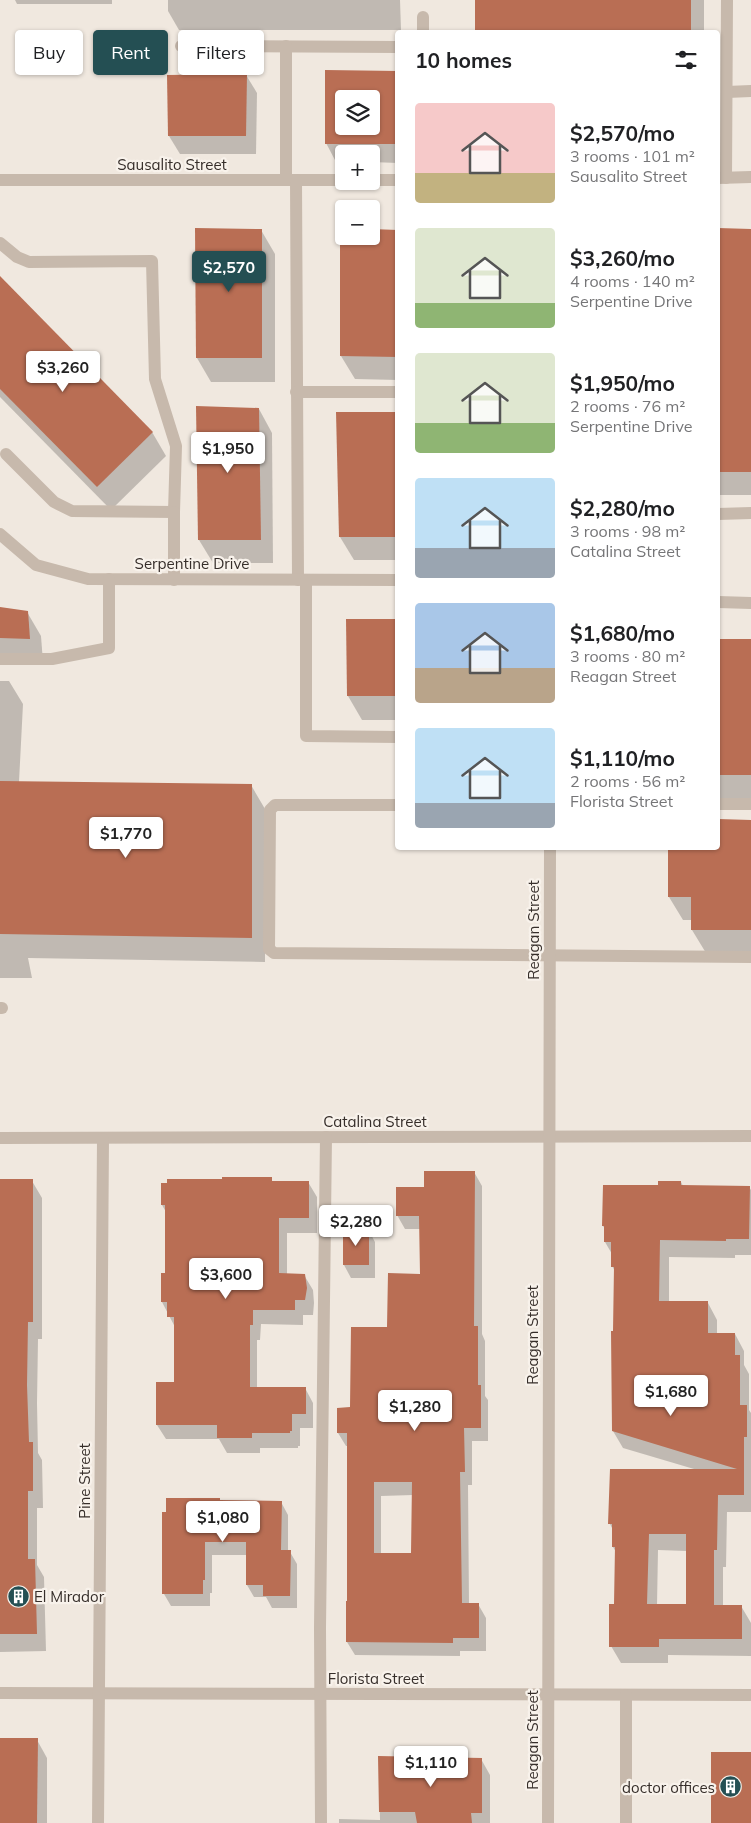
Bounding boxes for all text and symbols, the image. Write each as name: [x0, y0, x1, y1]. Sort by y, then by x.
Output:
chip: Buy: [15, 30, 83, 75]
chip: Rent: [93, 30, 168, 75]
chip: Filters: [178, 30, 264, 75]
icon: filters: [672, 46, 700, 74]
text: 10 homes: [415, 47, 512, 73]
map controls: [335, 90, 380, 245]
button: layers: [335, 90, 380, 135]
text: $2,570/mo: [570, 120, 675, 146]
icon: home: [455, 123, 515, 183]
button: +: [335, 145, 380, 190]
text: 3 rooms · 101 m²: [570, 146, 695, 166]
street label: Sausalito Street: [117, 155, 227, 174]
text: Sausalito Street: [570, 166, 687, 186]
button: −: [335, 200, 380, 245]
text: $3,260/mo: [570, 245, 675, 271]
icon: home: [455, 248, 515, 308]
pin: $2,570: [188, 250, 270, 293]
text: $2,570: [203, 257, 255, 277]
text: 4 rooms · 140 m²: [570, 271, 695, 291]
text: Serpentine Drive: [570, 291, 692, 311]
pin: $3,260: [22, 350, 104, 393]
text: $3,260: [37, 357, 89, 377]
text: $1,950/mo: [570, 370, 675, 396]
icon: home: [455, 373, 515, 433]
text: 2 rooms · 76 m²: [570, 396, 685, 416]
text: Serpentine Drive: [570, 416, 692, 436]
pin: $1,950: [187, 432, 269, 474]
text: $1,950: [202, 438, 254, 458]
text: $2,280/mo: [570, 495, 675, 521]
icon: home: [455, 498, 515, 558]
text: 3 rooms · 98 m²: [570, 521, 685, 541]
text: Catalina Street: [570, 541, 681, 561]
street label: Serpentine Drive: [135, 554, 249, 573]
text: $1,680/mo: [570, 620, 675, 646]
icon: home: [455, 623, 515, 683]
text: 3 rooms · 80 m²: [570, 646, 685, 666]
text: Reagan Street: [570, 666, 676, 686]
text: $1,110/mo: [570, 745, 675, 771]
icon: home: [455, 748, 515, 808]
text: 2 rooms · 56 m²: [570, 771, 685, 791]
text: Florista Street: [570, 791, 673, 811]
pin: $1,770: [85, 816, 167, 859]
text: $1,770: [100, 823, 152, 843]
street label: Reagan Street: [524, 880, 543, 980]
street label: Catalina Street: [323, 1112, 427, 1131]
pin: $2,280: [315, 1204, 397, 1247]
text: $2,280: [330, 1211, 382, 1231]
pin: $3,600: [185, 1258, 267, 1300]
text: $3,600: [200, 1264, 252, 1284]
street label: Reagan Street: [523, 1285, 542, 1385]
pin: $1,680: [630, 1374, 712, 1417]
text: $1,680: [645, 1381, 697, 1401]
pin: $1,280: [374, 1390, 456, 1432]
text: $1,280: [389, 1396, 441, 1416]
street label: Pine Street: [75, 1443, 94, 1519]
pin: $1,080: [182, 1500, 264, 1543]
text: $1,080: [197, 1507, 249, 1527]
building icon: El Mirador: [6, 1584, 30, 1608]
place label: El Mirador: [34, 1587, 105, 1606]
street label: Florista Street: [328, 1669, 424, 1688]
street label: Reagan Street: [523, 1690, 542, 1790]
pin: $1,110: [390, 1746, 472, 1788]
text: $1,110: [405, 1752, 457, 1772]
building icon: doctor offices: [719, 1775, 743, 1799]
place label: doctor offices: [622, 1778, 715, 1797]

